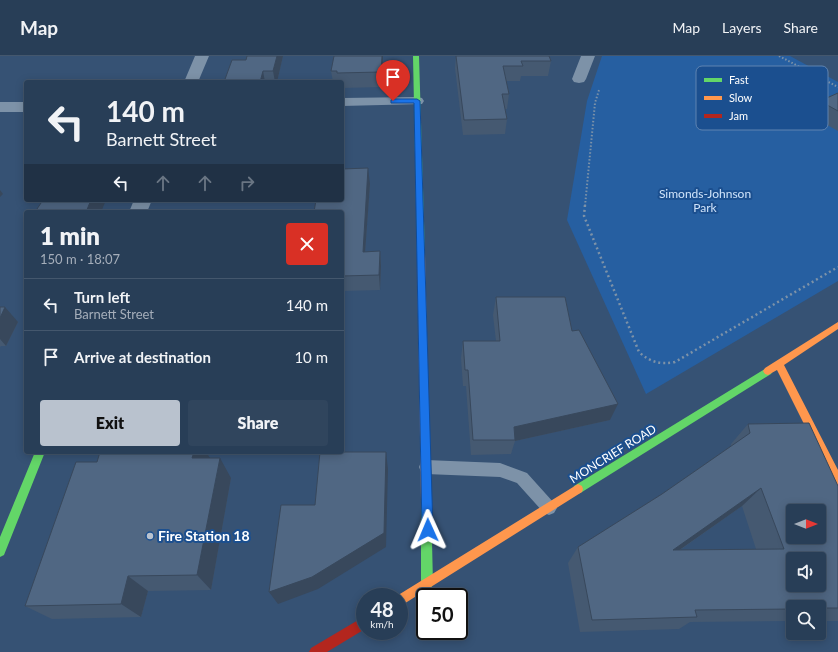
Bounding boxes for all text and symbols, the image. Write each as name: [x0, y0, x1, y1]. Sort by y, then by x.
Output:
text: Map: [20, 16, 58, 39]
text: Map: [672, 19, 700, 36]
text: Layers: [722, 19, 762, 36]
text: Share: [784, 19, 818, 36]
pin: [376, 60, 410, 101]
icon: arrive: [382, 66, 404, 88]
legend: [696, 66, 828, 130]
text: Fast: [729, 73, 749, 86]
text: Slow: [729, 91, 753, 104]
text: 140 m: [106, 94, 185, 128]
icon: left: [40, 96, 92, 148]
text: Jam: [729, 109, 748, 122]
text: Barnett Street: [106, 128, 217, 150]
icon: left: [110, 172, 132, 194]
icon: ahead: [152, 172, 174, 194]
icon: ahead: [194, 172, 216, 194]
icon: right: [236, 172, 258, 194]
park label: Simonds-Johnson Park: [659, 186, 751, 215]
text: 1 min: [40, 221, 100, 250]
button: close: [286, 223, 328, 265]
text: 150 m · 18:07: [40, 251, 120, 267]
text: Turn left: [74, 288, 130, 306]
icon: left: [40, 294, 62, 316]
text: 140 m: [286, 296, 328, 314]
text: Barnett Street: [74, 306, 154, 322]
icon: arrive: [40, 346, 62, 368]
text: Arrive at destination: [74, 348, 211, 366]
text: 10 m: [294, 348, 328, 366]
button: Exit: [40, 400, 180, 446]
button: Share: [188, 400, 328, 446]
street label: MONCRIEF ROAD: [567, 421, 659, 486]
north arrow: [786, 504, 826, 544]
map controls: [786, 504, 826, 640]
position arrow: [407, 509, 449, 551]
place label: Fire Station 18: [158, 527, 250, 544]
marker: Fire Station 18: [145, 531, 155, 541]
button: sound: [786, 552, 826, 592]
speed limit sign: 50: [416, 588, 468, 640]
text: 48: [370, 597, 394, 621]
button: search: [786, 600, 826, 640]
text: km/h: [370, 618, 394, 630]

